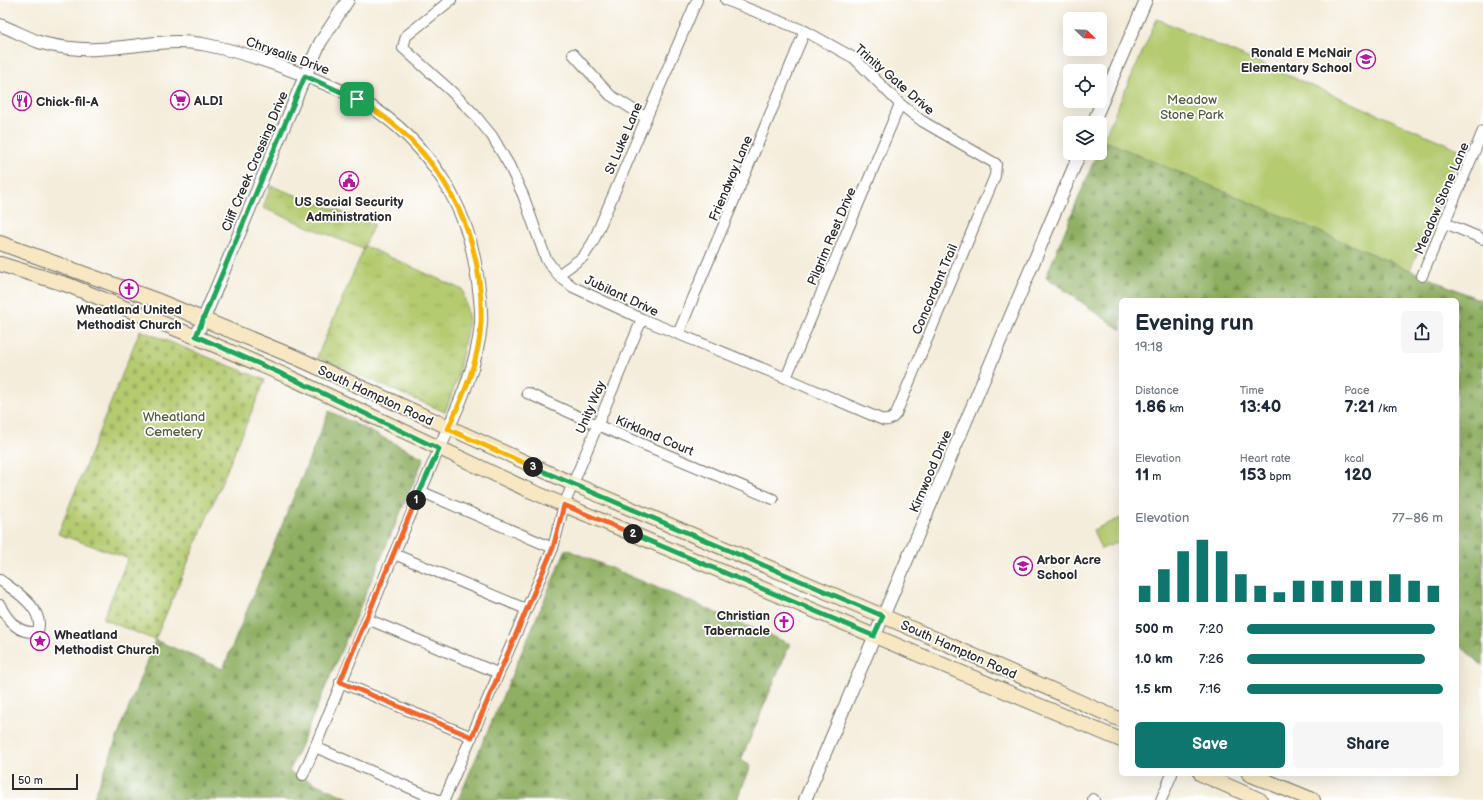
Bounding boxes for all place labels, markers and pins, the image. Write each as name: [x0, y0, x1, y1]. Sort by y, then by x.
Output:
place label: Ronald E McNair Elementary School: [1241, 45, 1353, 76]
school or university icon: Ronald E McNair Elementary School: [1355, 48, 1377, 70]
pin: [340, 82, 374, 116]
supermarket icon: ALDI: [169, 89, 191, 111]
restaurant icon: Chick-fil-A: [11, 90, 33, 112]
place label: ALDI: [193, 93, 223, 109]
place label: Chick-fil-A: [36, 94, 99, 110]
public building icon: US Social Security Administration: [338, 170, 360, 192]
place label: US Social Security Administration: [295, 194, 404, 225]
church icon: Wheatland United Methodist Church: [118, 278, 140, 300]
place label: Wheatland United Methodist Church: [76, 302, 182, 333]
pin: 3: [523, 457, 543, 477]
pin: 1: [406, 490, 426, 510]
pin: 2: [623, 524, 643, 544]
place label: Arbor Acre School: [1036, 552, 1102, 583]
school or university icon: Arbor Acre School: [1012, 555, 1034, 577]
place label: Christian Tabernacle: [704, 608, 771, 639]
church icon: Christian Tabernacle: [773, 611, 795, 633]
place label: Wheatland Methodist Church: [54, 627, 159, 658]
place icon: Wheatland Methodist Church: [29, 630, 51, 652]

